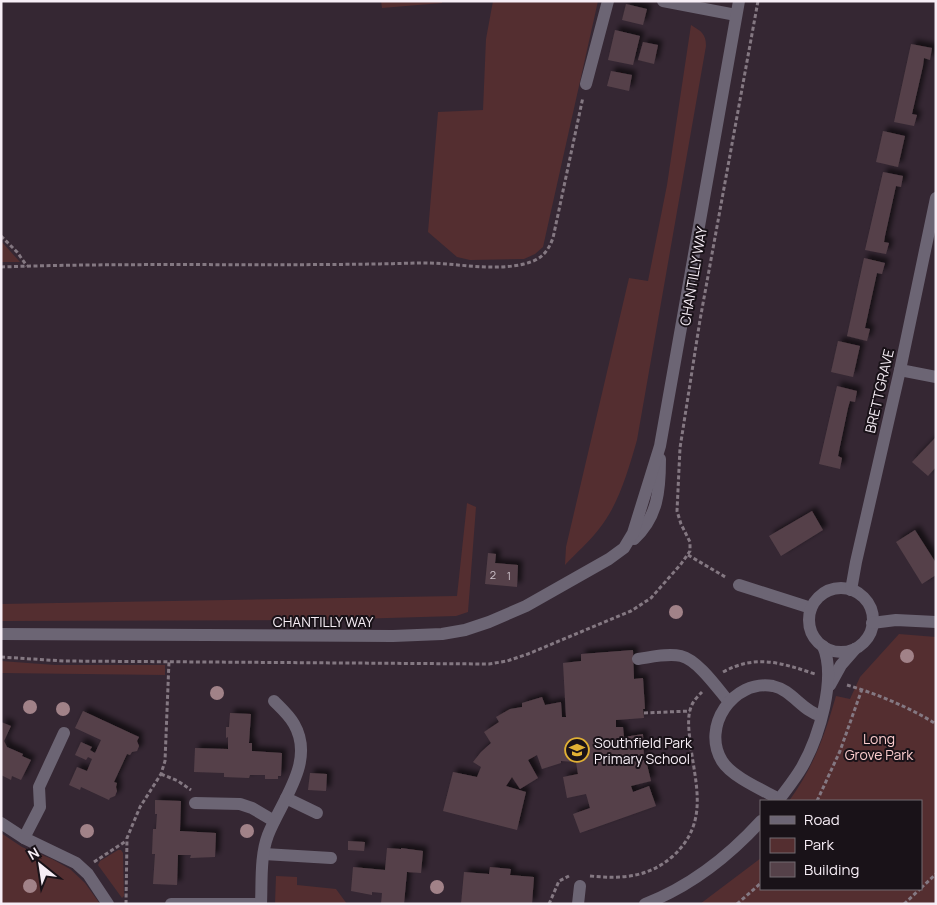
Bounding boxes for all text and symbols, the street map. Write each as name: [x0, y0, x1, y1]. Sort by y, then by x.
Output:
street label: CHANTILLY WAY: [675, 225, 711, 327]
street label: BRETTGRAVE: [860, 347, 898, 435]
house number: 2: [490, 567, 496, 582]
house number: 1: [507, 568, 511, 583]
street label: CHANTILLY WAY: [273, 612, 373, 631]
park label: Long Grove Park: [845, 729, 914, 764]
place label: Southfield Park Primary School: [594, 733, 693, 768]
school or university icon: Southfield Park Primary School: [564, 737, 590, 763]
legend: [760, 800, 922, 890]
text: Road: [804, 809, 840, 830]
text: Park: [804, 834, 834, 855]
north arrow: [15, 840, 65, 890]
text: N: [24, 843, 42, 864]
text: Building: [804, 859, 859, 880]

